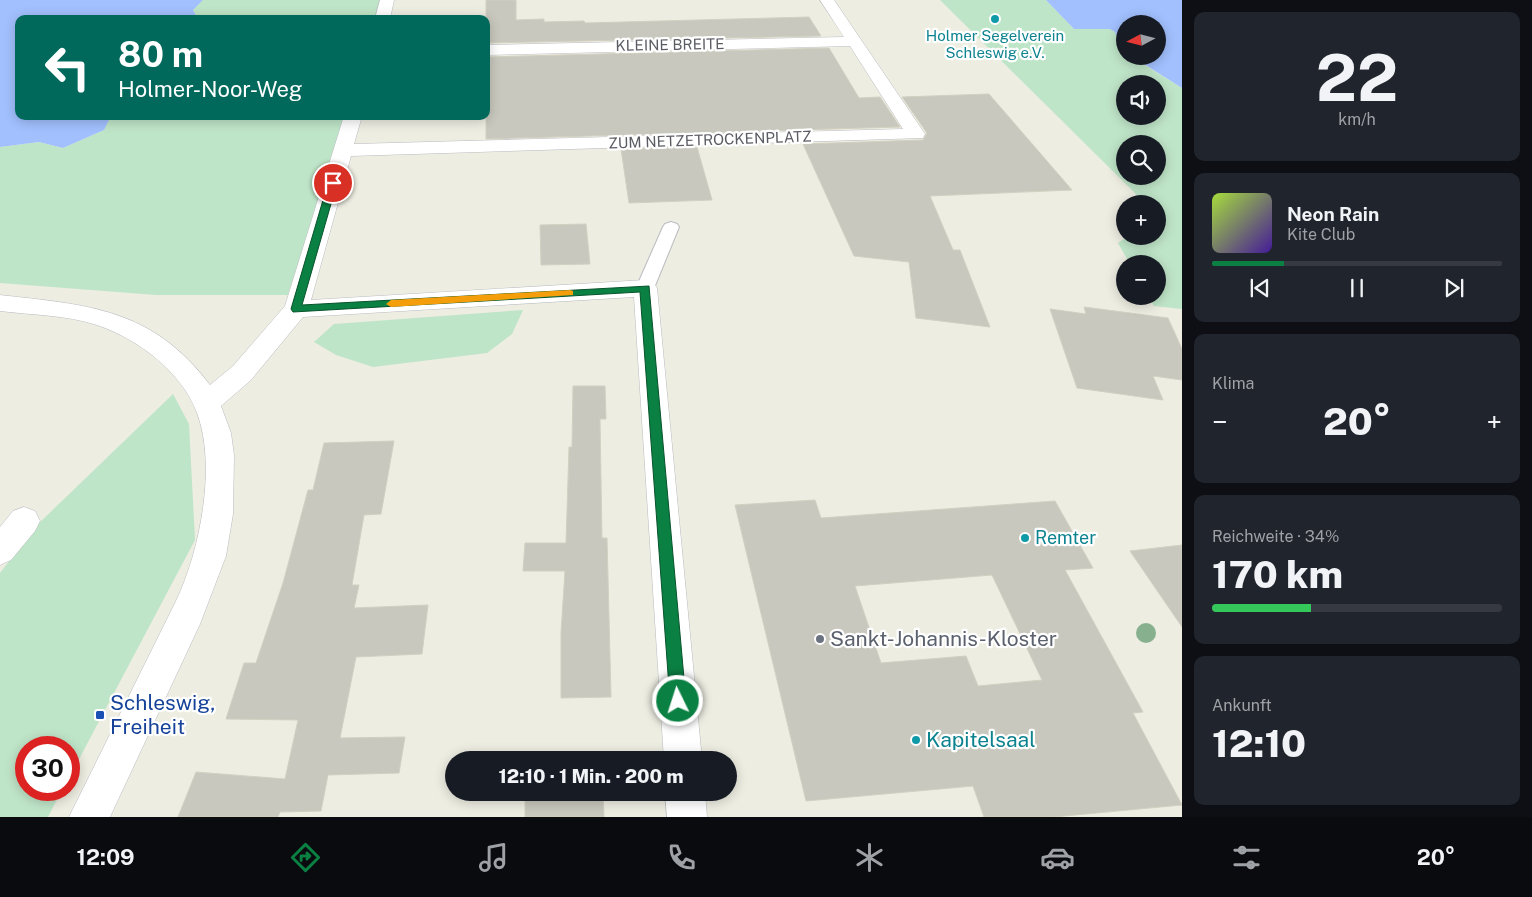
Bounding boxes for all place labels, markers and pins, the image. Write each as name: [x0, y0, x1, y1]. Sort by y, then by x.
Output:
marker: Holmer Segelverein Schleswig e.V.: [989, 13, 1001, 25]
place label: Holmer Segelverein Schleswig e.V.: [926, 27, 1064, 61]
pin: [312, 162, 354, 204]
place label: Remter: [1035, 527, 1096, 548]
marker: Remter: [1019, 532, 1031, 544]
place label: Sankt-Johannis-Kloster: [830, 626, 1057, 651]
marker: Sankt-Johannis-Kloster: [814, 633, 826, 645]
place label: Schleswig, Freiheit: [110, 690, 215, 739]
marker: Schleswig, Freiheit: [94, 709, 106, 721]
place label: Kapitelsaal: [926, 727, 1036, 752]
marker: Kapitelsaal: [910, 734, 922, 746]

